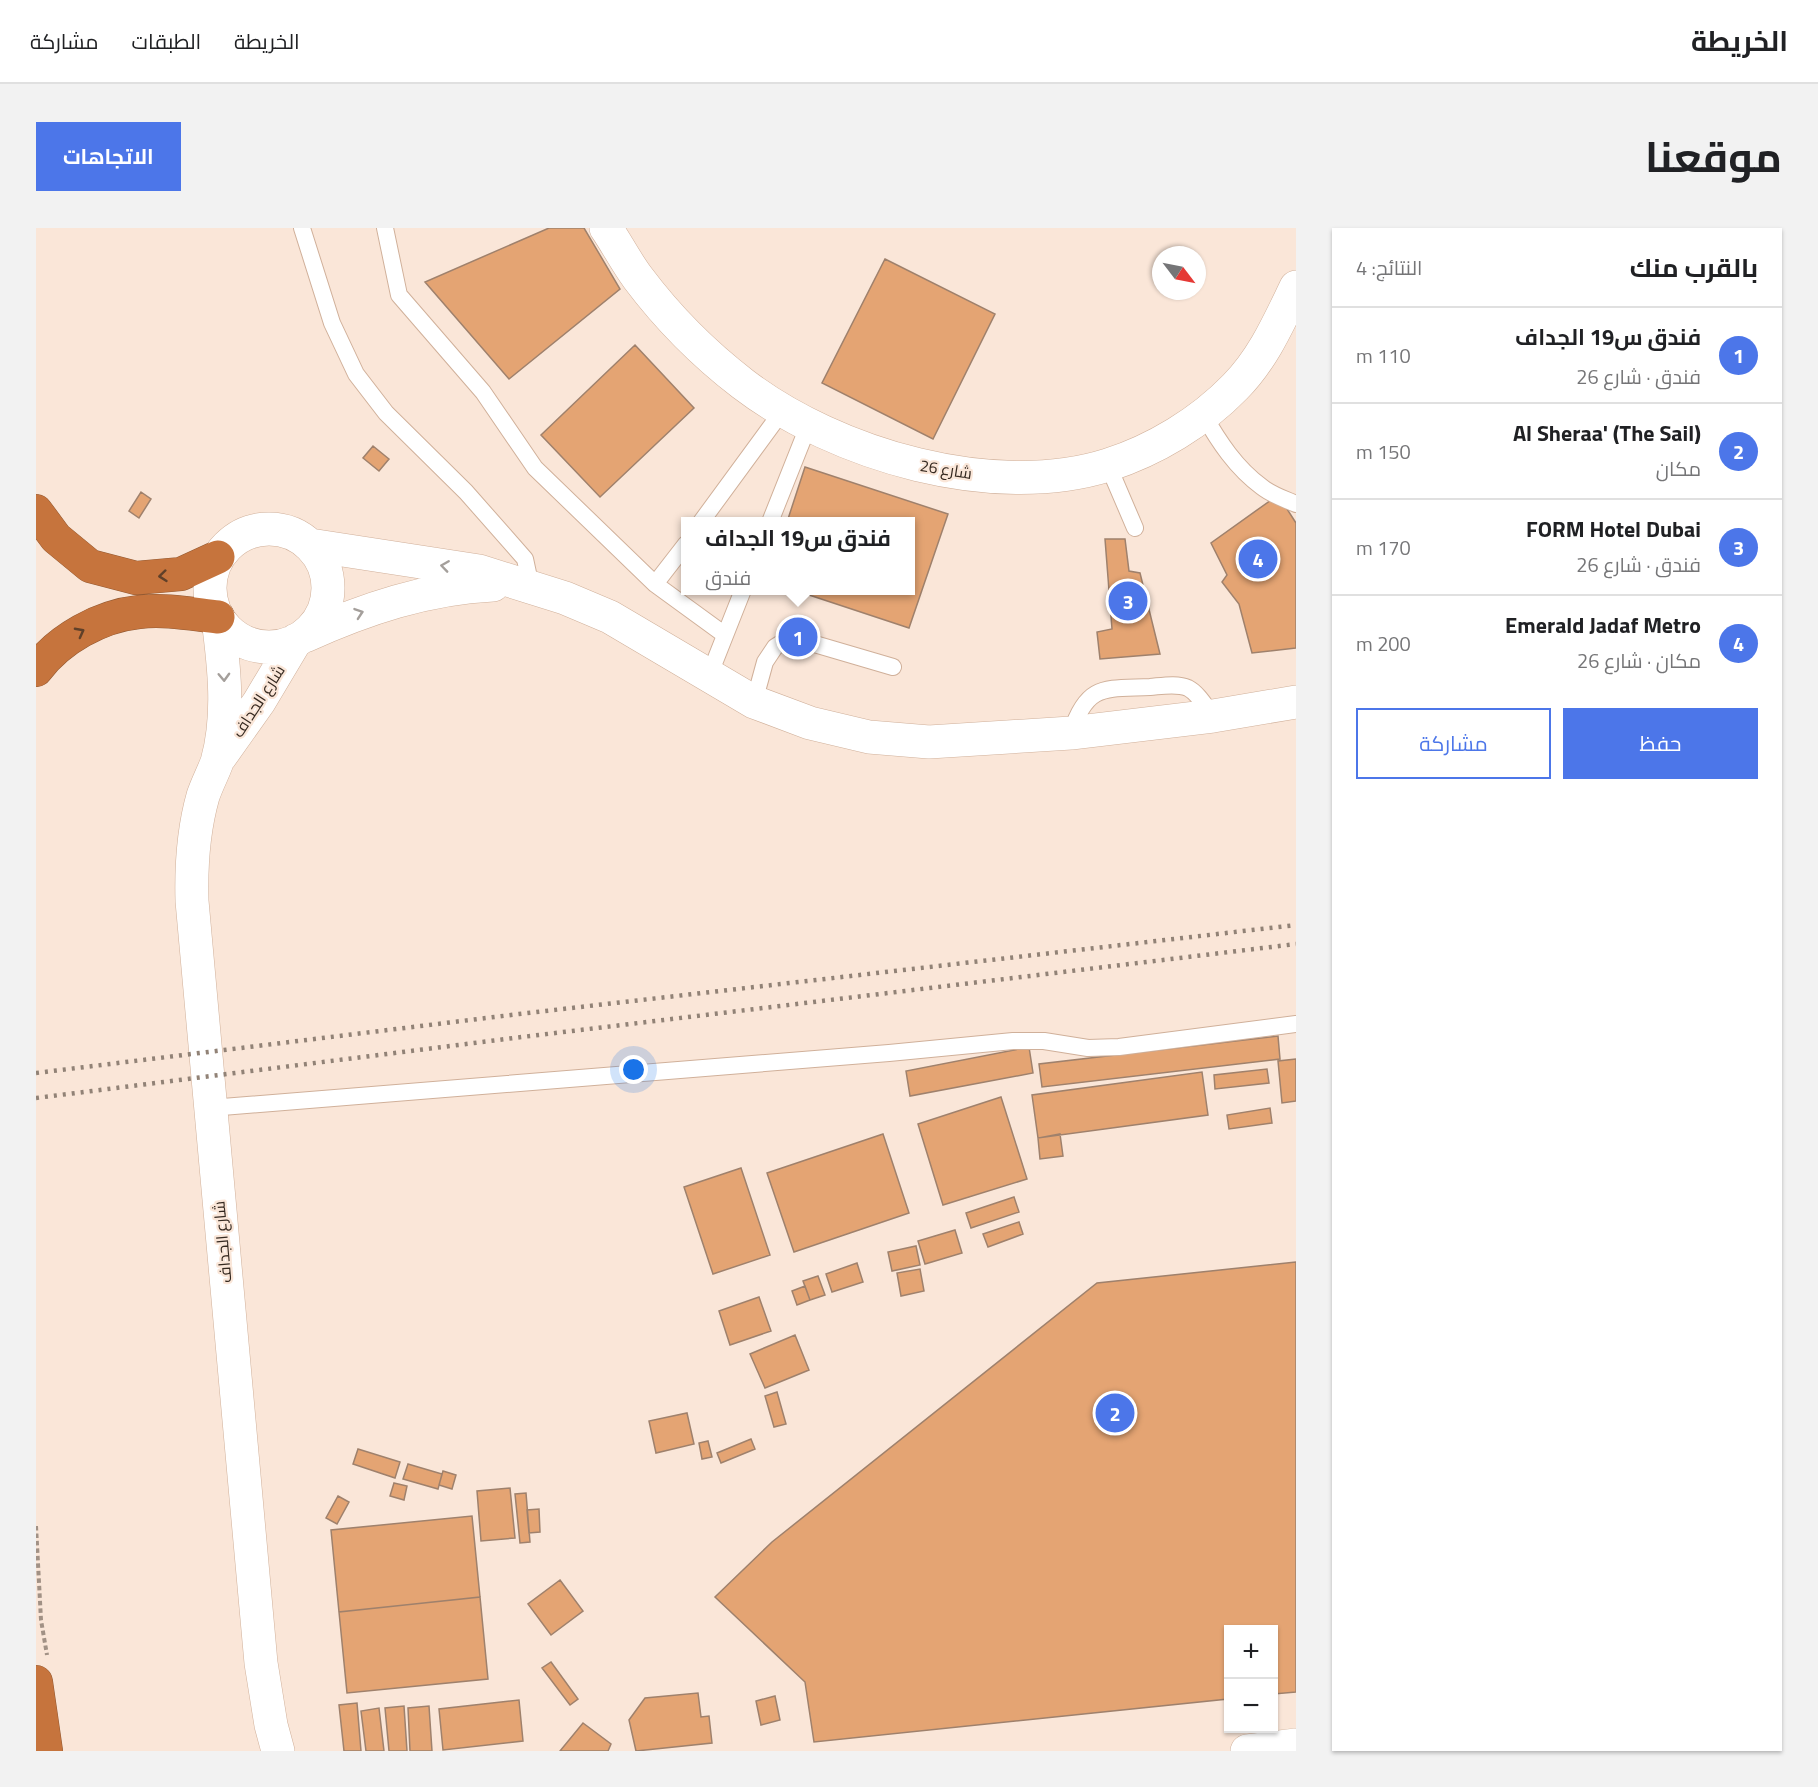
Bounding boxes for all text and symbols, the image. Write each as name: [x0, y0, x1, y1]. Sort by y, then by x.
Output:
text: الخريطة: [1691, 19, 1788, 62]
text: مشاركة: [30, 25, 99, 57]
text: الطبقات: [132, 25, 201, 57]
text: الخريطة: [234, 25, 300, 57]
button: الاتجاهات: [36, 122, 181, 191]
text: موقعنا: [1645, 124, 1782, 188]
north arrow: [1152, 246, 1206, 300]
text: بالقرب منك: [1630, 248, 1758, 287]
text: النتائج: 4: [1356, 252, 1422, 283]
text: فندق س19 الجداف: [1515, 320, 1701, 354]
text: 110 m: [1356, 340, 1411, 371]
text: 1: [1733, 340, 1744, 371]
text: فندق · شارع 26: [1576, 361, 1701, 392]
text: Al Sheraa' (The Sail): [1513, 416, 1701, 450]
text: 150 m: [1356, 436, 1411, 467]
text: 2: [1733, 436, 1744, 467]
street label: شارع 26: [918, 453, 974, 485]
text: مكان: [1656, 453, 1701, 484]
text: FORM Hotel Dubai: [1526, 512, 1701, 546]
popup: [681, 517, 915, 595]
text: فندق س19 الجداف: [705, 521, 891, 555]
text: 170 m: [1356, 532, 1411, 563]
text: 3: [1733, 532, 1744, 563]
pin: 4: [1238, 536, 1278, 582]
text: فندق · شارع 26: [1576, 549, 1701, 580]
one-way arrow: [440, 561, 449, 573]
text: فندق: [705, 562, 751, 593]
one-way arrow: [159, 569, 168, 581]
pin: 3: [1108, 578, 1148, 623]
one-way arrow: [353, 607, 364, 620]
text: Emerald Jadaf Metro: [1505, 608, 1701, 642]
pin: 1: [778, 614, 818, 660]
one-way arrow: [74, 628, 85, 640]
text: 200 m: [1356, 628, 1411, 659]
text: 4: [1733, 628, 1744, 659]
text: مكان · شارع 26: [1577, 645, 1701, 676]
street label: شارع الجداف: [226, 660, 290, 742]
one-way arrow: [218, 673, 230, 682]
button: مشاركة: [1356, 708, 1551, 779]
button: حفظ: [1563, 708, 1758, 779]
your location: [619, 1055, 648, 1084]
street label: شارع الجداف: [206, 1200, 238, 1284]
pin: 2: [1096, 1390, 1134, 1436]
map controls: [1224, 1625, 1278, 1733]
button: +: [1224, 1625, 1278, 1679]
button: −: [1224, 1679, 1278, 1733]

